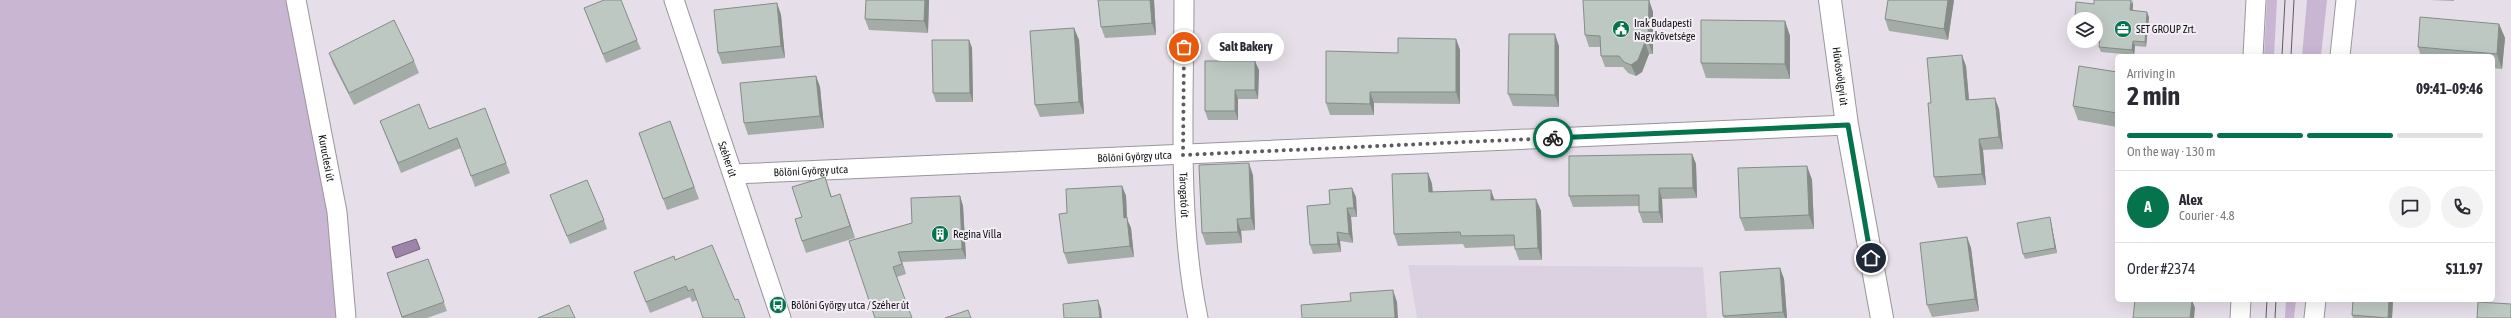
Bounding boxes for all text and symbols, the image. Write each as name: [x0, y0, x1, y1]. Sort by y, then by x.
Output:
map controls: [2067, 12, 2103, 48]
button: layers: [2067, 12, 2103, 48]
place label: Irak Budapesti Nagykövetsége: [1634, 17, 1696, 42]
public building icon: Irak Budapesti Nagykövetsége: [1611, 19, 1631, 39]
office icon: SET GROUP Zrt.: [2113, 19, 2133, 39]
place label: SET GROUP Zrt.: [2136, 23, 2196, 35]
pin: [1167, 30, 1201, 64]
callout: Salt Bakery: [1208, 33, 1284, 61]
icon: bag: [1173, 36, 1195, 58]
text: Salt Bakery: [1219, 39, 1273, 54]
street label: Hűvösvölgyi út: [1830, 46, 1850, 107]
text: Arriving in: [2127, 66, 2175, 81]
text: 09:41–09:46: [2416, 80, 2483, 97]
text: 2 min: [2127, 81, 2180, 111]
courier: [1533, 118, 1573, 158]
icon: bike: [1542, 127, 1564, 149]
street label: Kuruclesi út: [316, 134, 337, 183]
street label: Széher út: [716, 140, 739, 179]
text: On the way · 130 m: [2127, 144, 2215, 159]
street label: Bölöni György utca: [1097, 149, 1172, 164]
street label: Bölöni György utca: [773, 163, 848, 178]
street label: Tárogató út: [1177, 172, 1191, 218]
button: chat: [2389, 186, 2431, 228]
button: phone: [2441, 186, 2483, 228]
text: Alex: [2179, 191, 2203, 208]
text: A: [2144, 198, 2152, 215]
text: Courier · 4.8: [2179, 208, 2235, 223]
building icon: Regina Villa: [930, 224, 950, 244]
place label: Regina Villa: [953, 228, 1002, 240]
pin: [1854, 241, 1888, 275]
icon: home: [1860, 247, 1882, 269]
text: Order #2374: [2127, 260, 2195, 277]
text: $11.97: [2446, 260, 2483, 277]
bus stop icon: Bölöni György utca / Széher út: [768, 295, 788, 315]
place label: Bölöni György utca / Széher út: [791, 299, 909, 311]

